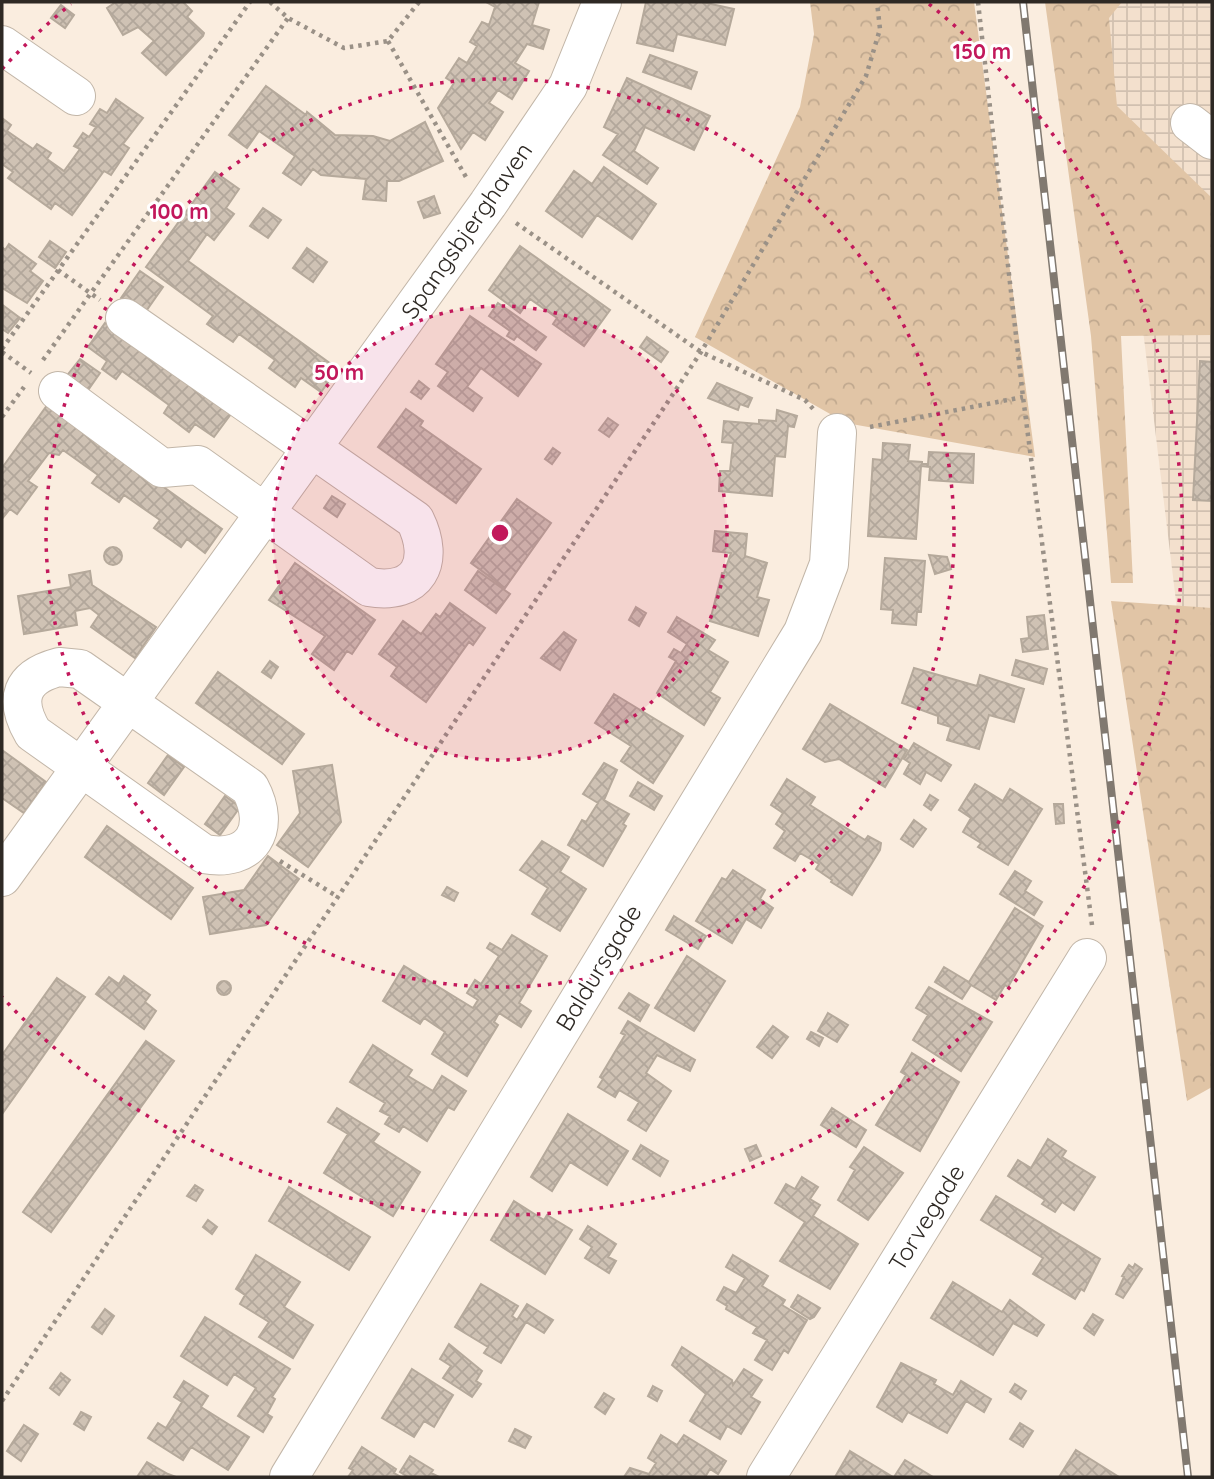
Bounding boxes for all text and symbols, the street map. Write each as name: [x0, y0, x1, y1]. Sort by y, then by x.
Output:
text: 150 m: [953, 38, 1011, 64]
street label: Spangsbjerghaven: [394, 136, 538, 325]
text: 100 m: [149, 198, 209, 224]
text: 50 m: [314, 359, 364, 385]
centre of rings: [488, 521, 512, 545]
street label: Baldursgade: [549, 899, 648, 1036]
street label: Torvegade: [882, 1159, 971, 1276]

